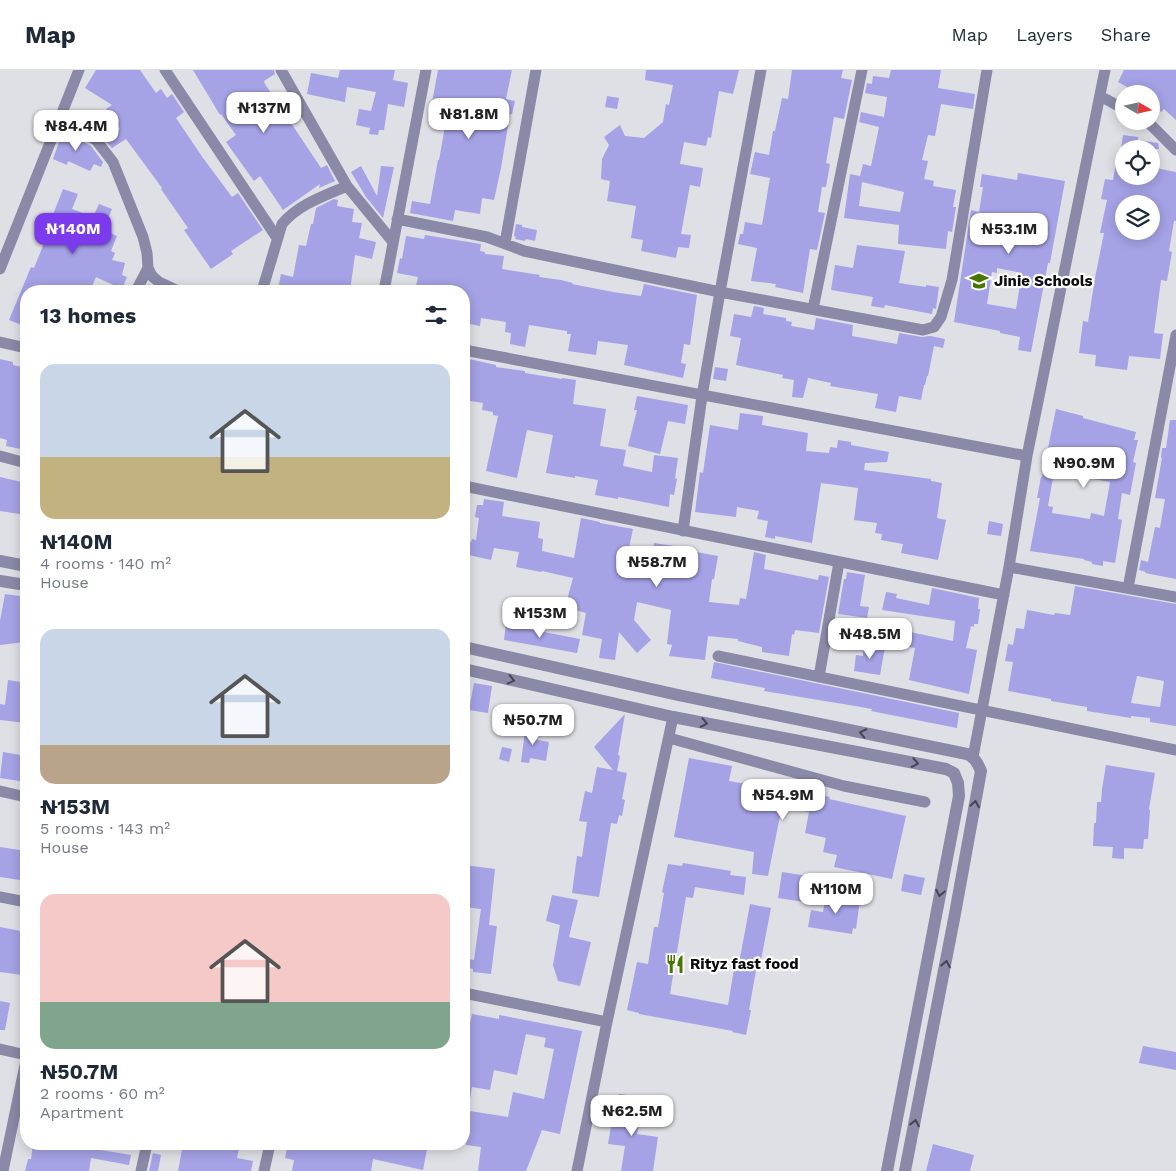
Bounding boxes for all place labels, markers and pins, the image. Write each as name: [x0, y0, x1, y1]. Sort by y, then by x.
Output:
pin: ₦137M: [229, 92, 299, 134]
pin: ₦81.8M: [428, 98, 510, 140]
pin: ₦84.4M: [35, 109, 117, 152]
pin: ₦140M: [38, 212, 108, 255]
pin: ₦53.1M: [968, 212, 1050, 255]
school or university icon: Jinie Schools: [968, 270, 990, 292]
place label: Jinie Schools: [994, 272, 1093, 290]
pin: ₦90.9M: [1043, 446, 1125, 489]
pin: ₦58.7M: [616, 546, 698, 588]
pin: ₦153M: [505, 596, 575, 639]
pin: ₦48.5M: [829, 618, 911, 660]
pin: ₦50.7M: [492, 704, 574, 746]
pin: ₦54.9M: [742, 778, 824, 821]
pin: ₦110M: [801, 872, 871, 915]
restaurant icon: Rityz fast food: [664, 953, 686, 975]
place label: Rityz fast food: [690, 955, 799, 973]
pin: ₦62.5M: [591, 1094, 673, 1137]

